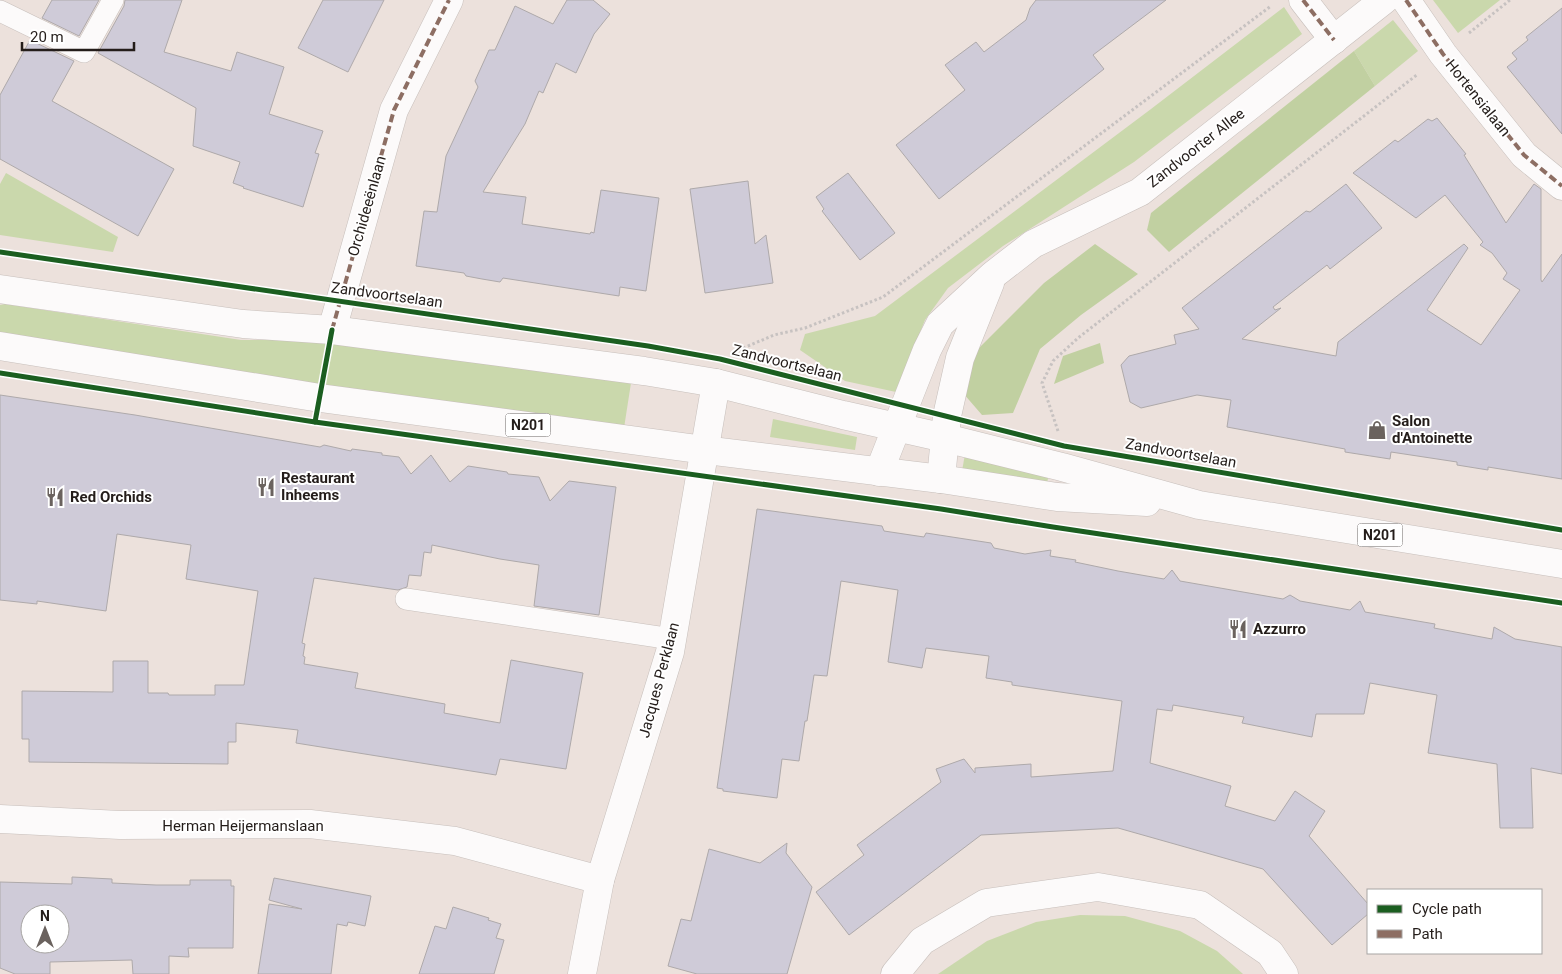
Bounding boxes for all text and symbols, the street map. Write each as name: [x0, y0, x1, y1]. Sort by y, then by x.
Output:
scale bar: [22, 20, 135, 52]
text: 20 m: [30, 28, 64, 46]
street label: Hortensialaan: [1442, 56, 1514, 140]
street label: Zandvoorter Allee: [1144, 104, 1248, 191]
street label: Orchideeënlaan: [344, 154, 390, 258]
street label: Zandvoortselaan: [330, 278, 444, 312]
street label: Zandvoortselaan: [730, 341, 844, 385]
place label: Salon d'Antoinette: [1392, 412, 1472, 447]
road number: N201: [506, 414, 550, 436]
shop icon: Salon d'Antoinette: [1366, 419, 1388, 441]
street label: Zandvoortselaan: [1124, 434, 1238, 472]
place label: Restaurant Inheems: [281, 469, 355, 504]
restaurant icon: Restaurant Inheems: [255, 476, 277, 498]
restaurant icon: Red Orchids: [44, 486, 66, 508]
place label: Red Orchids: [70, 488, 152, 506]
road number: N201: [1358, 524, 1402, 546]
restaurant icon: Azzurro: [1227, 618, 1249, 640]
street label: Jacques Perklaan: [635, 620, 683, 740]
place label: Azzurro: [1253, 620, 1306, 638]
street label: Herman Heijermanslaan: [162, 817, 324, 835]
legend: [1367, 889, 1542, 954]
text: Cycle path: [1412, 900, 1482, 918]
north arrow: [20, 904, 70, 954]
text: N: [40, 908, 50, 924]
text: Path: [1412, 925, 1443, 943]

